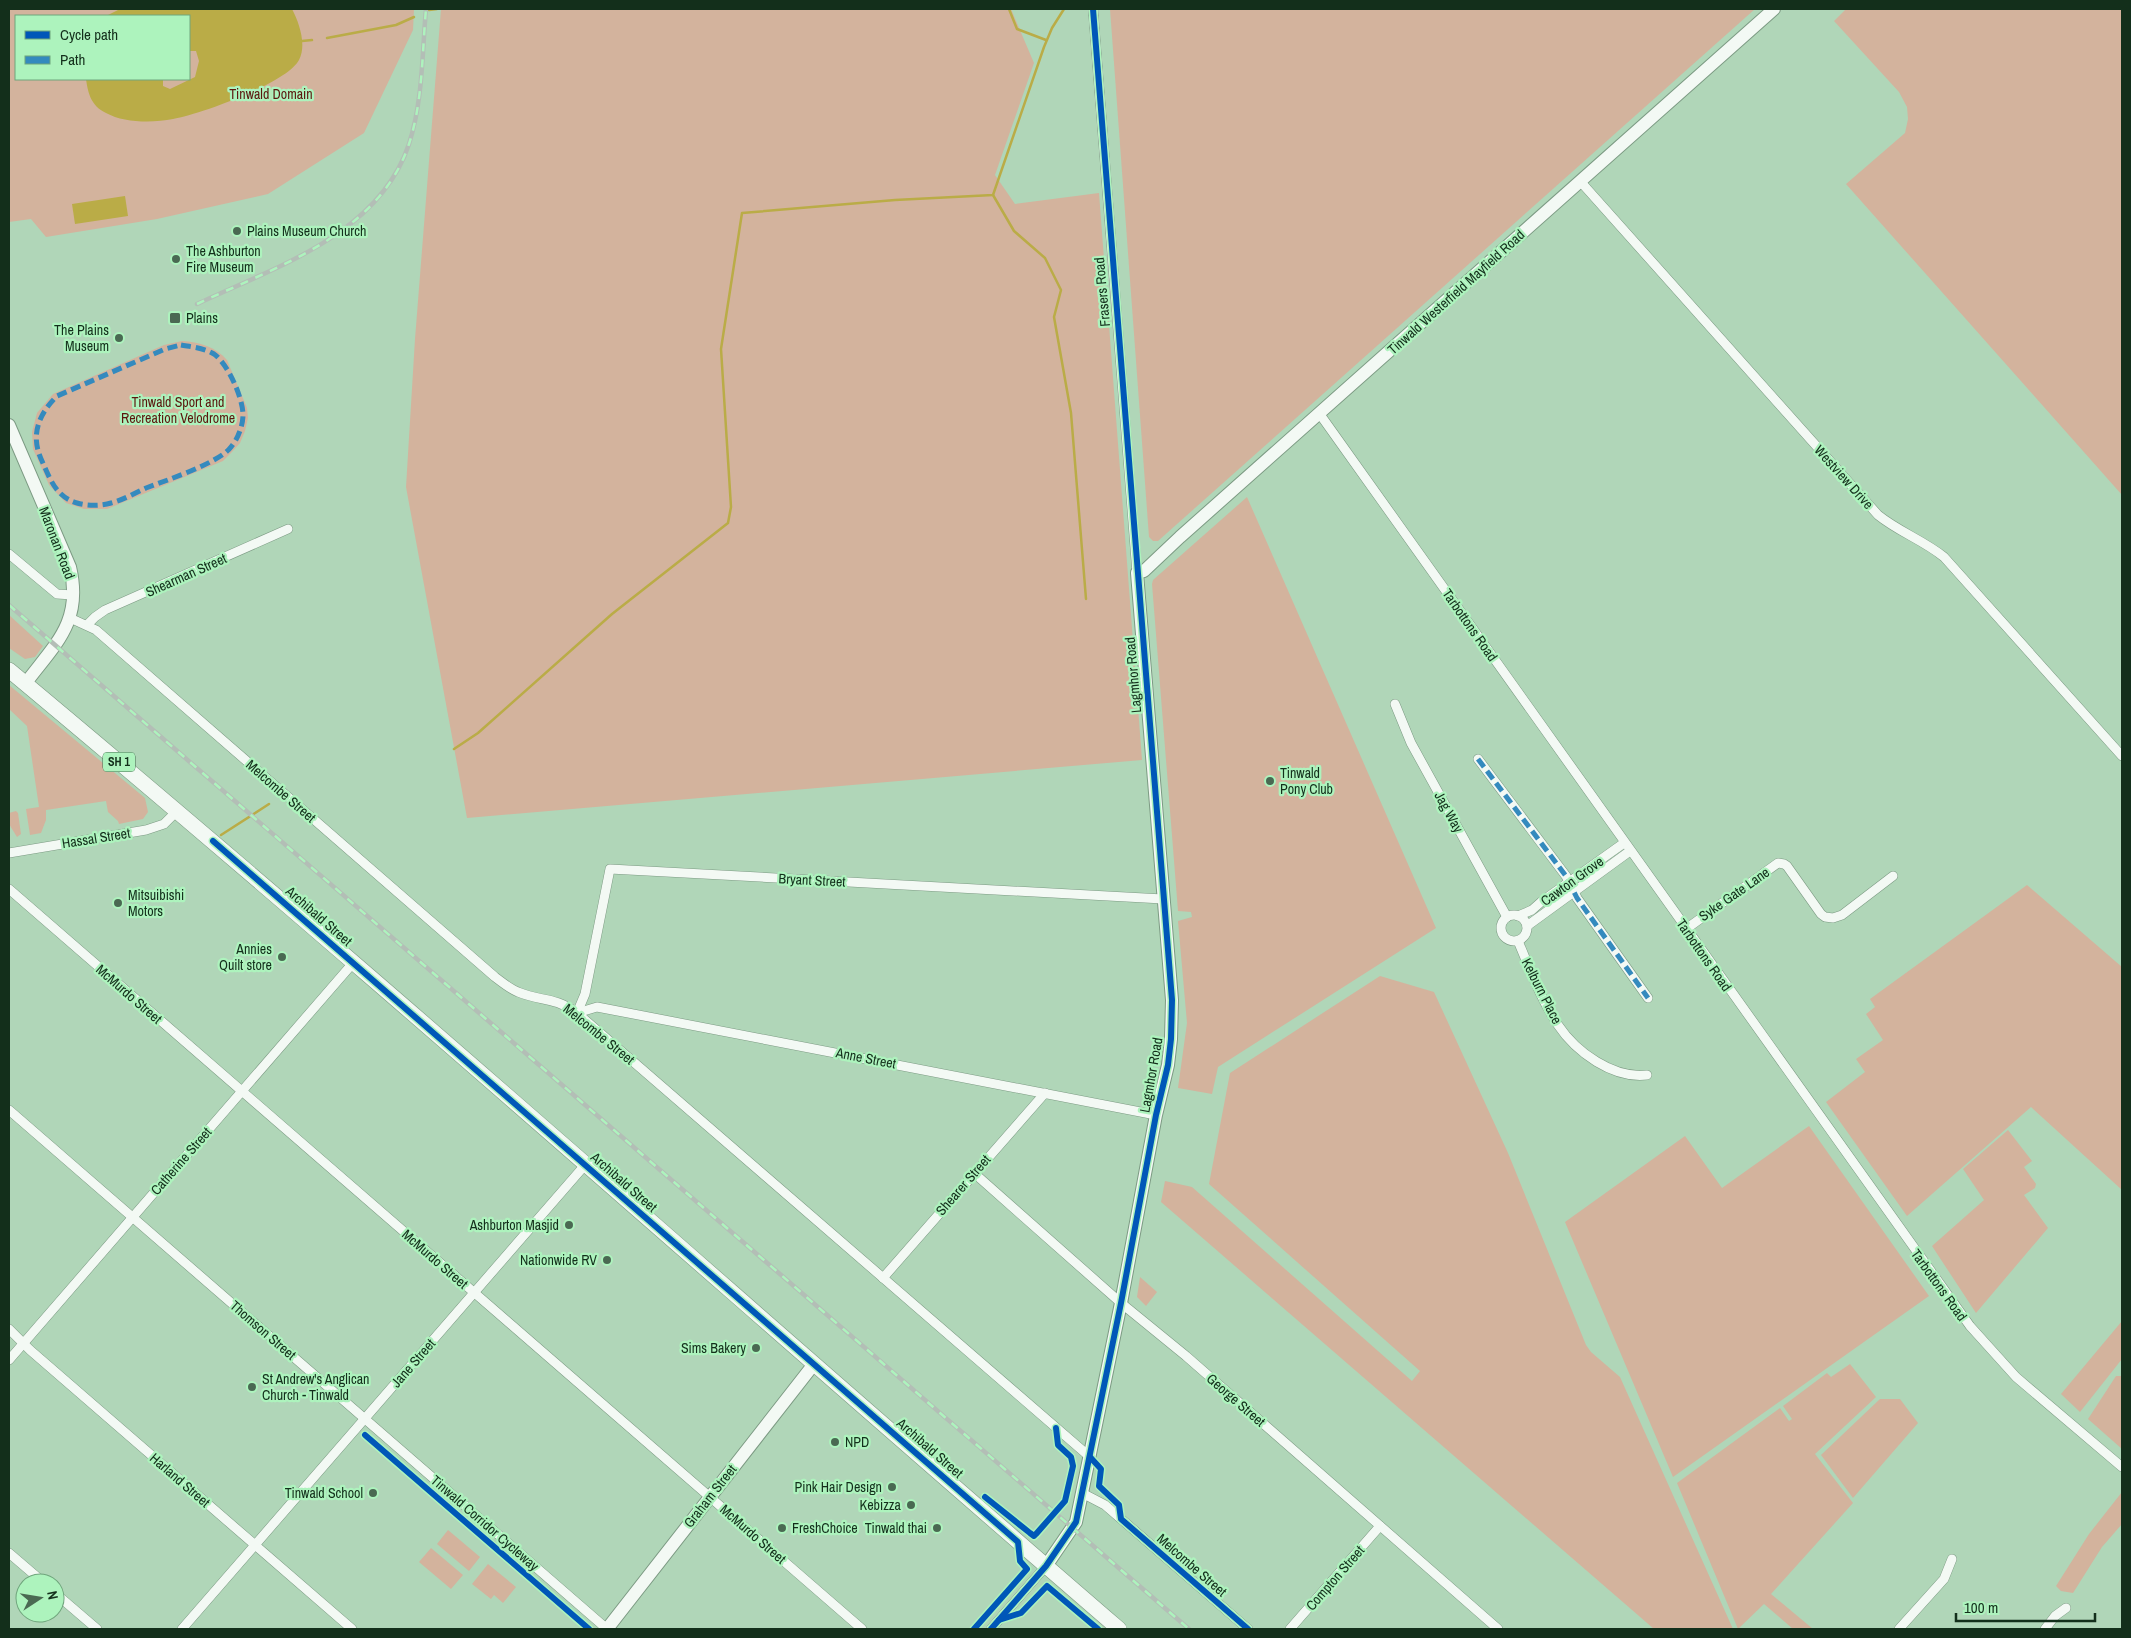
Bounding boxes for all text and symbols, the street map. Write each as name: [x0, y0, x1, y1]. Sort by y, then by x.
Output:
legend: [15, 15, 190, 80]
text: Cycle path: [60, 24, 118, 45]
text: Path: [60, 49, 85, 70]
park label: Tinwald Domain: [229, 85, 313, 103]
place label: Plains Museum Church: [247, 222, 366, 240]
marker: Plains Museum Church: [231, 225, 243, 237]
street label: Tinwald Westerfield Mayfield Road: [1384, 226, 1528, 358]
place label: The Ashburton Fire Museum: [186, 242, 261, 276]
marker: The Ashburton Fire Museum: [170, 253, 182, 265]
street label: Frasers Road: [1090, 257, 1114, 327]
place label: Plains: [186, 309, 218, 327]
marker: Plains: [168, 311, 182, 325]
place label: The Plains Museum: [54, 321, 109, 355]
marker: The Plains Museum: [113, 332, 125, 344]
park label: Tinwald Sport and Recreation Velodrome: [121, 393, 235, 427]
street label: Westview Drive: [1810, 441, 1878, 513]
street label: Maronan Road: [35, 504, 79, 582]
street label: Shearman Street: [143, 549, 229, 601]
street label: Tarbottons Road: [1438, 585, 1502, 665]
street label: Lagmhor Road: [1121, 636, 1145, 714]
road number: SH 1: [103, 752, 135, 772]
street label: Melcombe Street: [242, 756, 320, 826]
place label: Tinwald Pony Club: [1280, 764, 1333, 798]
marker: Tinwald Pony Club: [1264, 775, 1276, 787]
street label: Jag Way: [1430, 788, 1468, 836]
street label: Hassal Street: [61, 824, 131, 852]
street label: Cawton Grove: [1537, 852, 1607, 910]
street label: Syke Gate Lane: [1695, 863, 1773, 925]
street label: Bryant Street: [778, 869, 846, 891]
street label: Archibald Street: [281, 882, 356, 950]
place label: Mitsuibishi Motors: [128, 886, 184, 920]
marker: Mitsuibishi Motors: [112, 897, 124, 909]
street label: Tarbottons Road: [1672, 915, 1736, 995]
place label: Annies Quilt store: [219, 940, 272, 974]
marker: Annies Quilt store: [276, 951, 288, 963]
street label: Kelburn Place: [1518, 955, 1566, 1027]
street label: McMurdo Street: [92, 960, 166, 1028]
street label: Melcombe Street: [560, 1000, 638, 1068]
street label: Lagmhor Road: [1136, 1036, 1166, 1114]
street label: Anne Street: [834, 1043, 897, 1073]
street label: Catherine Street: [147, 1123, 215, 1199]
street label: Archibald Street: [586, 1148, 661, 1216]
street label: Shearer Street: [932, 1151, 994, 1219]
place label: Ashburton Masjid: [469, 1216, 559, 1234]
marker: Ashburton Masjid: [563, 1219, 575, 1231]
street label: McMurdo Street: [398, 1225, 472, 1293]
street label: Tarbottons Road: [1907, 1246, 1971, 1324]
place label: Nationwide RV: [520, 1251, 597, 1269]
marker: Nationwide RV: [601, 1254, 613, 1266]
street label: Thomson Street: [226, 1296, 300, 1364]
street label: Jane Street: [387, 1335, 439, 1391]
place label: Sims Bakery: [681, 1339, 746, 1357]
marker: Sims Bakery: [750, 1342, 762, 1354]
place label: St Andrew's Anglican Church - Tinwald: [262, 1370, 370, 1404]
street label: George Street: [1203, 1370, 1269, 1430]
marker: St Andrew's Anglican Church - Tinwald: [246, 1381, 258, 1393]
street label: Archibald Street: [892, 1414, 967, 1482]
place label: NPD: [845, 1433, 869, 1451]
marker: NPD: [829, 1436, 841, 1448]
street label: Harland Street: [146, 1449, 214, 1511]
street label: Graham Street: [680, 1461, 740, 1531]
street label: Tinwald Corridor Cycleway: [427, 1471, 543, 1575]
place label: Pink Hair Design: [795, 1478, 882, 1496]
marker: Pink Hair Design: [886, 1481, 898, 1493]
place label: Tinwald School: [285, 1484, 363, 1502]
marker: Tinwald School: [367, 1487, 379, 1499]
place label: Kebizza: [860, 1496, 902, 1514]
marker: Kebizza: [905, 1499, 917, 1511]
street label: McMurdo Street: [716, 1500, 790, 1568]
place label: FreshChoice: [792, 1519, 858, 1537]
place label: Tinwald thai: [865, 1519, 927, 1537]
marker: FreshChoice: [776, 1522, 788, 1534]
marker: Tinwald thai: [931, 1522, 943, 1534]
street label: Melcombe Street: [1153, 1530, 1231, 1600]
street label: Compton Street: [1302, 1542, 1368, 1614]
north arrow: [15, 1573, 65, 1623]
text: N: [43, 1589, 62, 1601]
scale bar: [1956, 1590, 2095, 1622]
text: 100 m: [1964, 1597, 1998, 1618]

